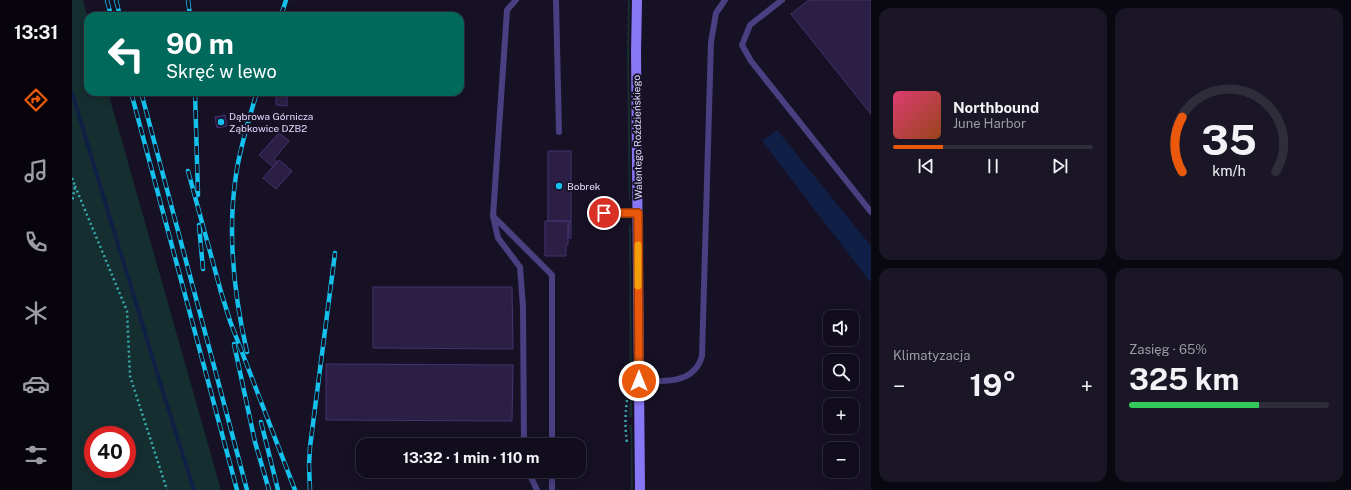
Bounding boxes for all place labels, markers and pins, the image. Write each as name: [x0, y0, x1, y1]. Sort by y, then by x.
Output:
place label: Dąbrowa Górnicza Ząbkowice DZB2: [229, 110, 313, 134]
marker: Dąbrowa Górnicza Ząbkowice DZB2: [216, 117, 226, 127]
place label: Bobrek: [567, 180, 601, 192]
marker: Bobrek: [554, 181, 564, 191]
pin: [587, 196, 621, 230]

